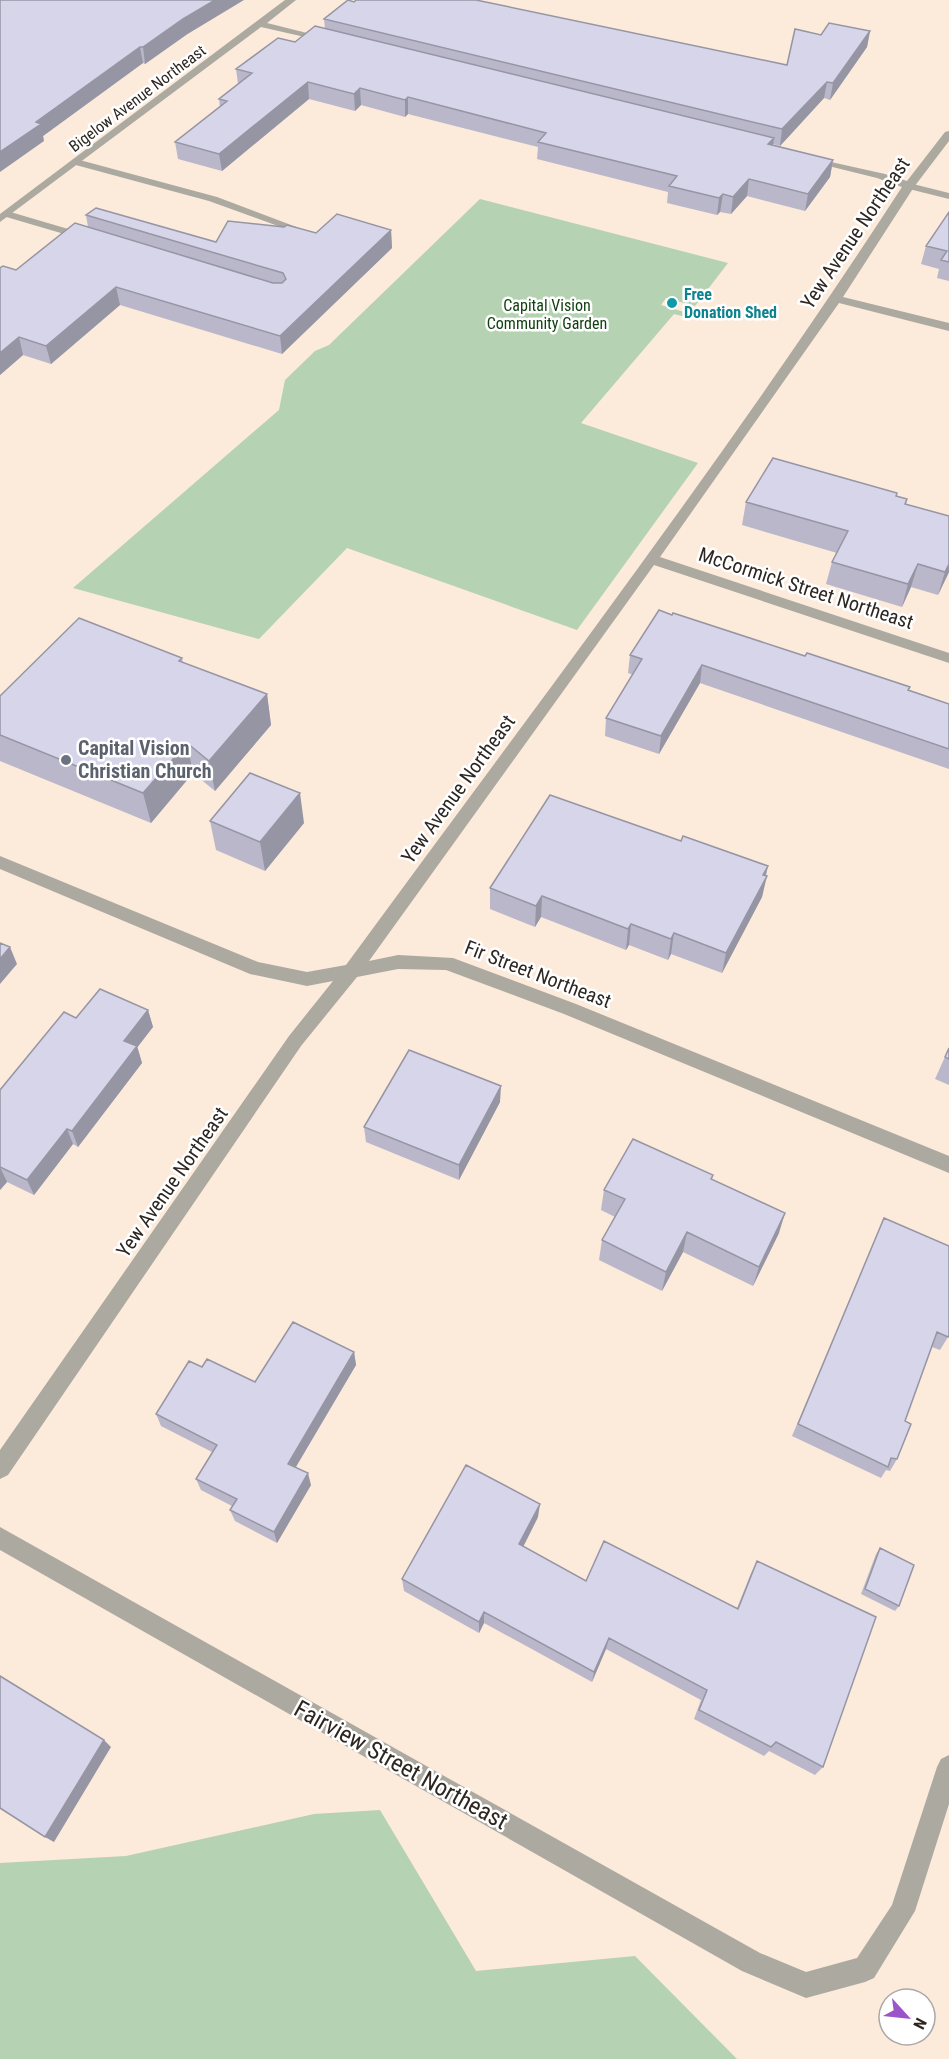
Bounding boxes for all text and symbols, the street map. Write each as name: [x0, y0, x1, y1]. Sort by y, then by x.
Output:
street label: Bigelow Avenue Northeast: [65, 41, 210, 156]
street label: Yew Avenue Northeast: [795, 153, 915, 313]
place label: Free Donation Shed: [684, 285, 777, 322]
park label: Capital Vision Community Garden: [487, 296, 607, 333]
marker: Free Donation Shed: [665, 296, 679, 310]
street label: McCormick Street Northeast: [696, 542, 916, 634]
street label: Yew Avenue Northeast: [396, 710, 520, 868]
place label: Capital Vision Christian Church: [78, 736, 212, 783]
marker: Capital Vision Christian Church: [59, 753, 73, 767]
street label: Fir Street Northeast: [461, 935, 615, 1013]
street label: Yew Avenue Northeast: [111, 1102, 233, 1262]
street label: Fairview Street Northeast: [289, 1695, 513, 1835]
north arrow: [877, 1987, 937, 2047]
text: N: [909, 2015, 931, 2032]

